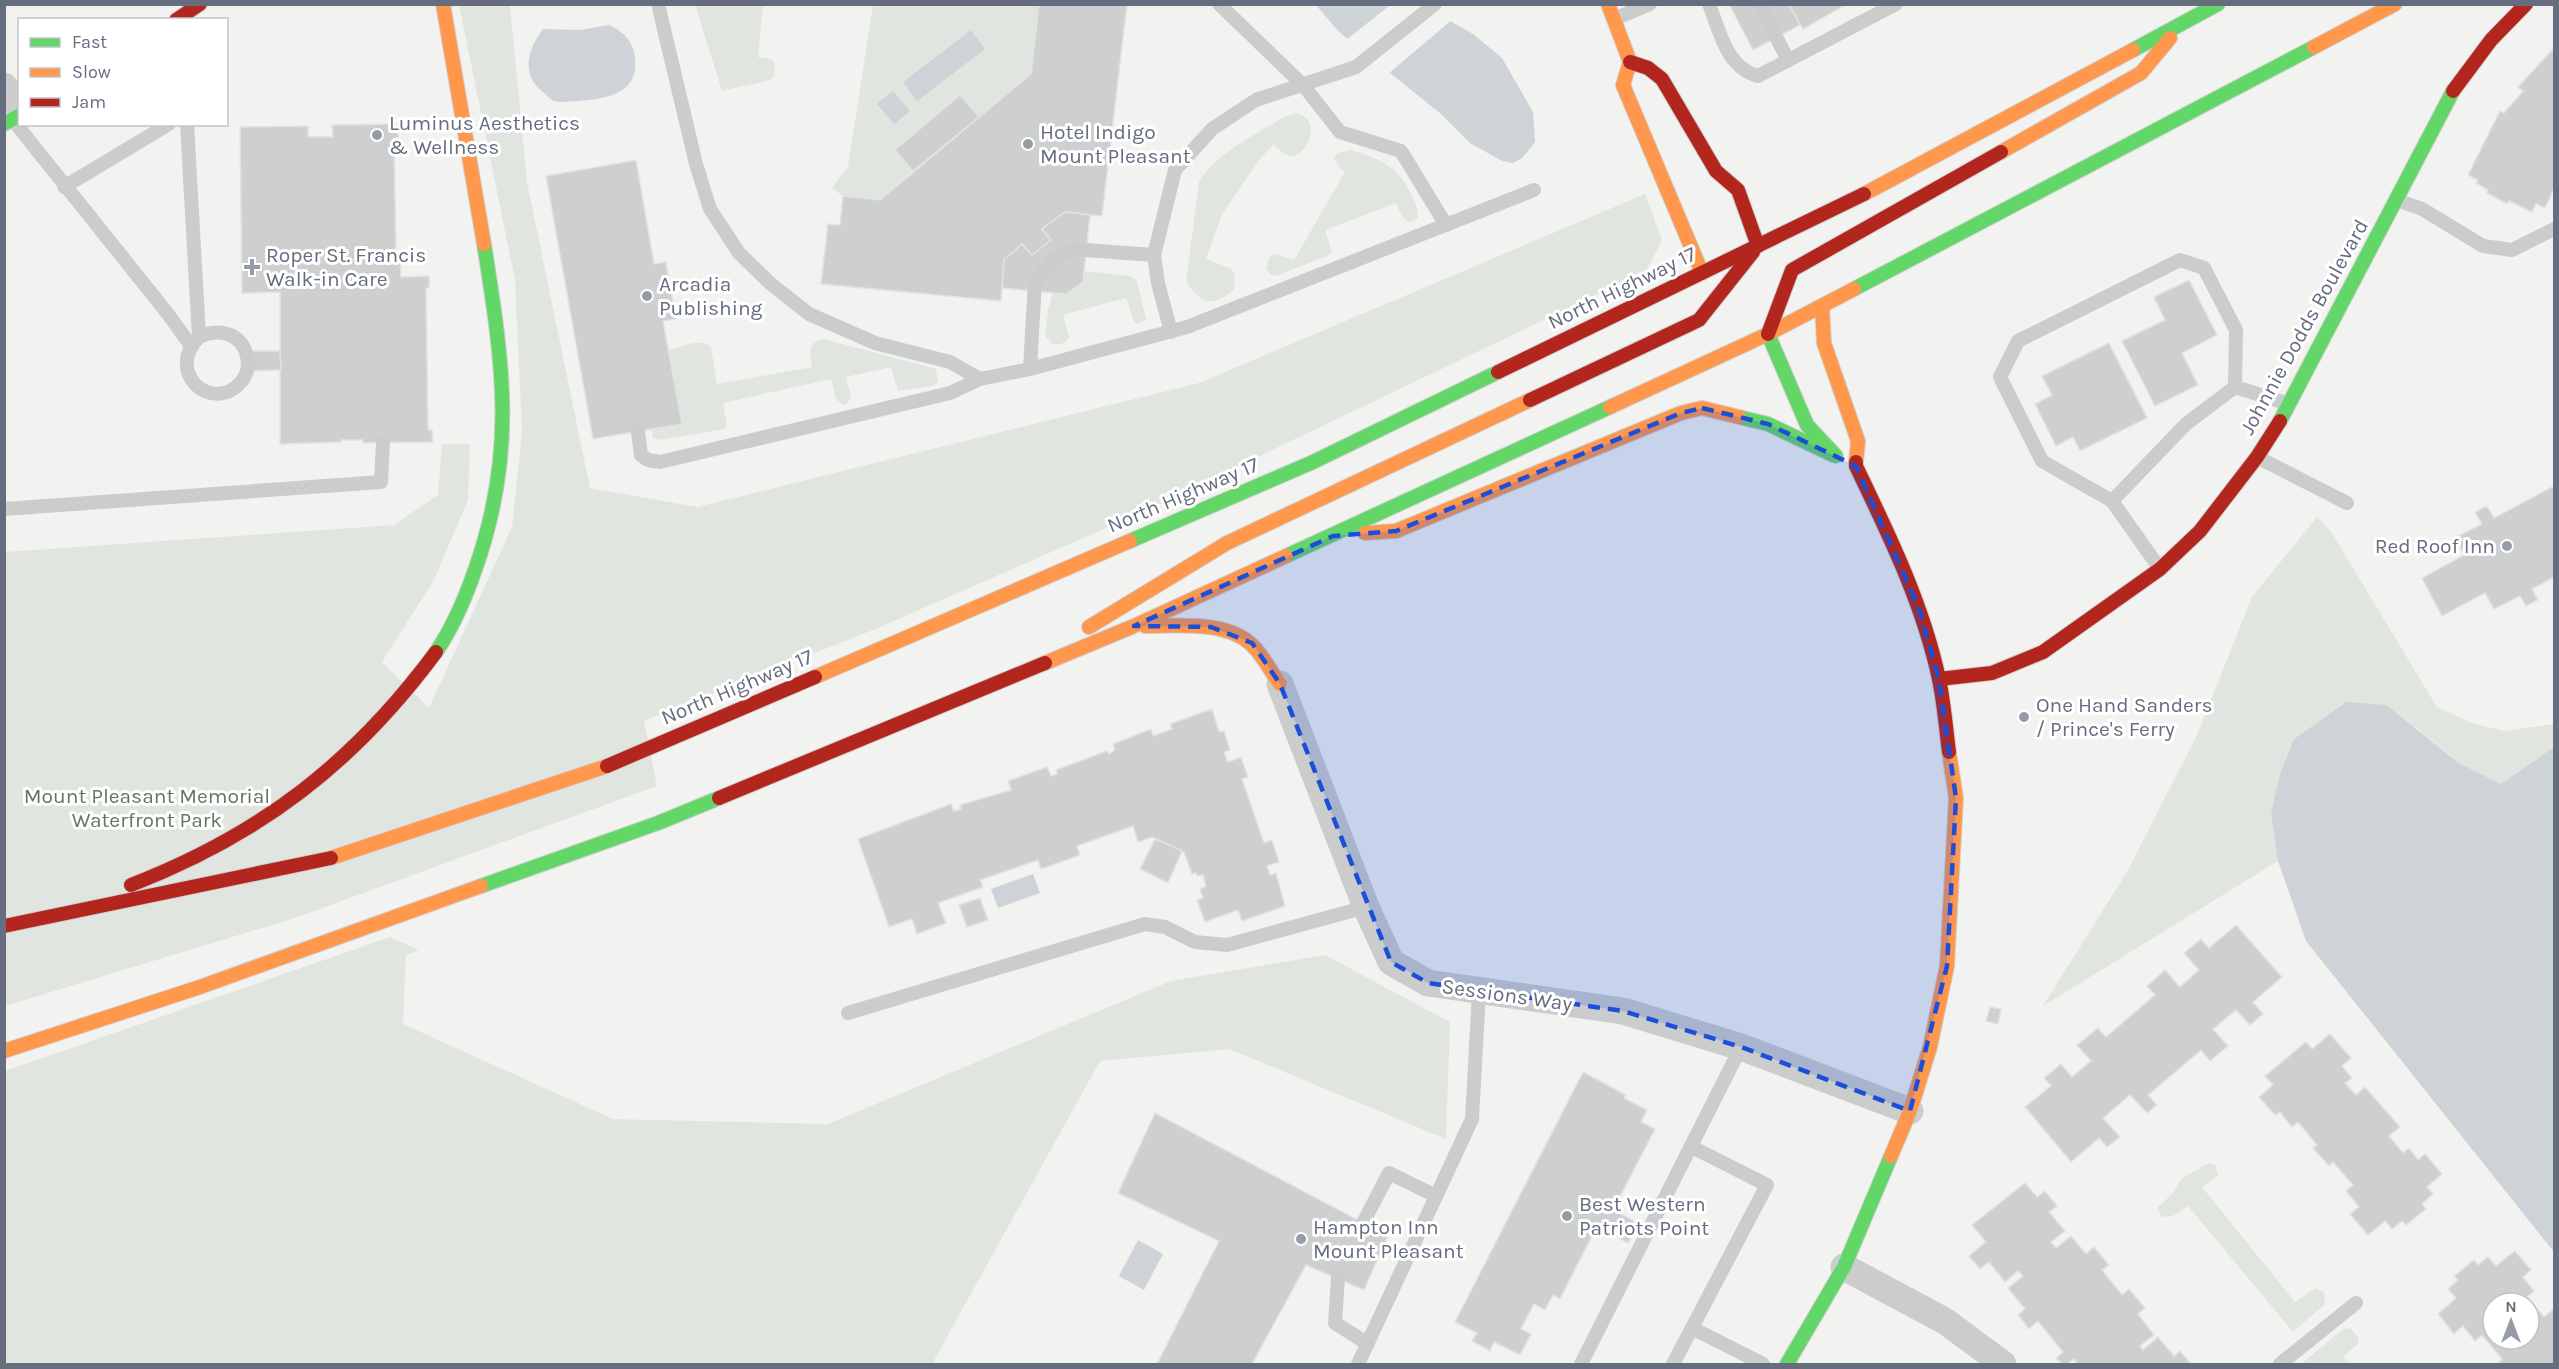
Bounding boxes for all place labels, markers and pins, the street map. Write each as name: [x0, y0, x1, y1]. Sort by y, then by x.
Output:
place label: Luminus Aesthetics & Wellness: [389, 111, 580, 159]
place label: Hotel Indigo Mount Pleasant: [1040, 120, 1191, 168]
marker: Luminus Aesthetics & Wellness: [370, 128, 384, 142]
marker: Hotel Indigo Mount Pleasant: [1021, 137, 1035, 151]
place label: Roper St. Francis Walk-in Care: [266, 243, 426, 291]
marker: Roper St. Francis Walk-in Care: [243, 258, 261, 276]
place label: Arcadia Publishing: [659, 272, 763, 320]
marker: Arcadia Publishing: [640, 289, 654, 303]
place label: Red Roof Inn: [2375, 534, 2495, 558]
marker: Red Roof Inn: [2500, 539, 2514, 553]
place label: One Hand Sanders / Prince's Ferry: [2036, 693, 2212, 741]
marker: One Hand Sanders / Prince's Ferry: [2017, 710, 2031, 724]
place label: Best Western Patriots Point: [1579, 1192, 1709, 1240]
marker: Best Western Patriots Point: [1560, 1209, 1574, 1223]
place label: Hampton Inn Mount Pleasant: [1313, 1215, 1464, 1263]
marker: Hampton Inn Mount Pleasant: [1294, 1232, 1308, 1246]

